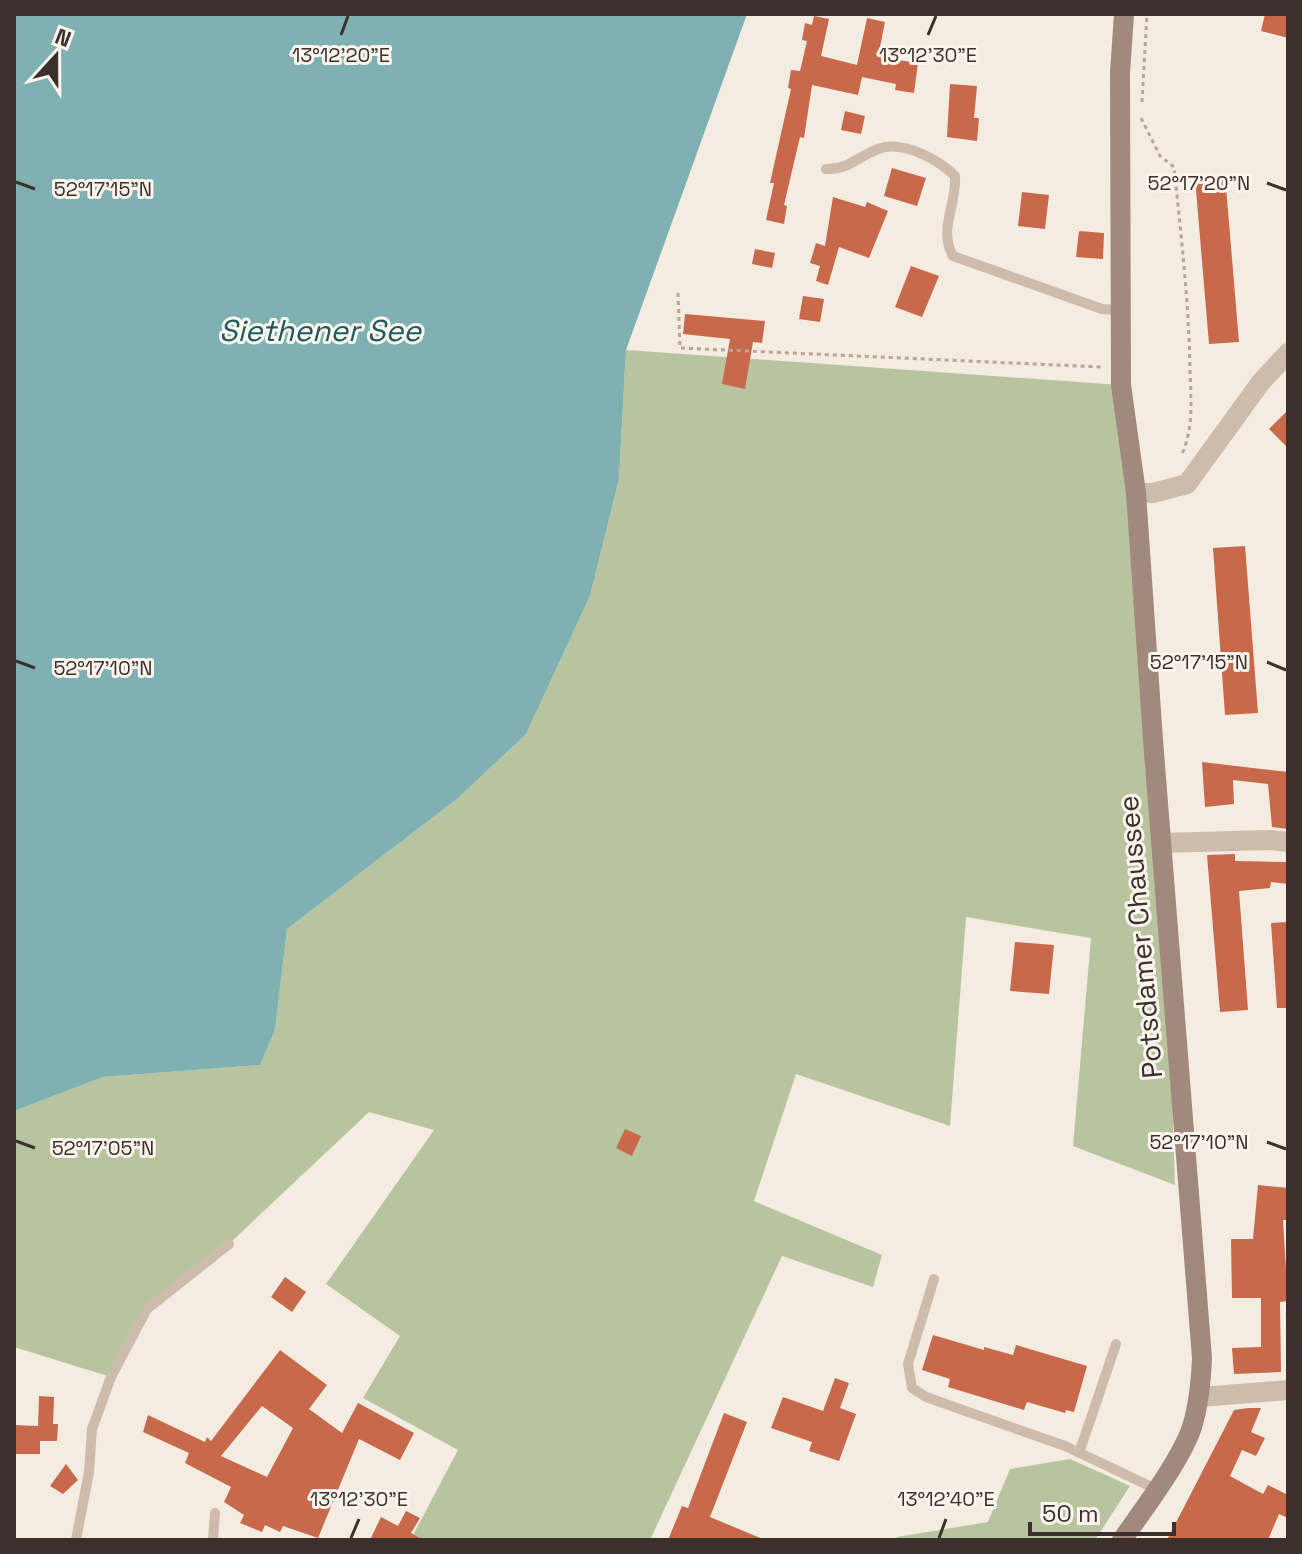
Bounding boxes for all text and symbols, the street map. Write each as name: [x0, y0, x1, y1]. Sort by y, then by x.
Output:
north arrow: [16, 16, 96, 96]
text: N: [51, 22, 75, 53]
text: 13°12'20"E: [292, 42, 390, 68]
text: 13°12'30"E: [879, 42, 977, 68]
text: 52°17'20"N: [1148, 170, 1250, 196]
text: 52°17'15"N: [54, 176, 152, 202]
water label: Siethener See: [219, 311, 422, 350]
text: 52°17'15"N: [1150, 649, 1248, 675]
text: 52°17'10"N: [53, 655, 153, 681]
street label: Potsdamer Chaussee: [1110, 794, 1170, 1080]
text: 52°17'10"N: [1149, 1129, 1249, 1155]
text: 52°17'05"N: [52, 1135, 154, 1161]
text: 13°12'30"E: [310, 1486, 408, 1512]
text: 13°12'40"E: [897, 1486, 995, 1512]
scale bar: [1030, 1486, 1174, 1536]
text: 50 m: [1042, 1498, 1099, 1529]

